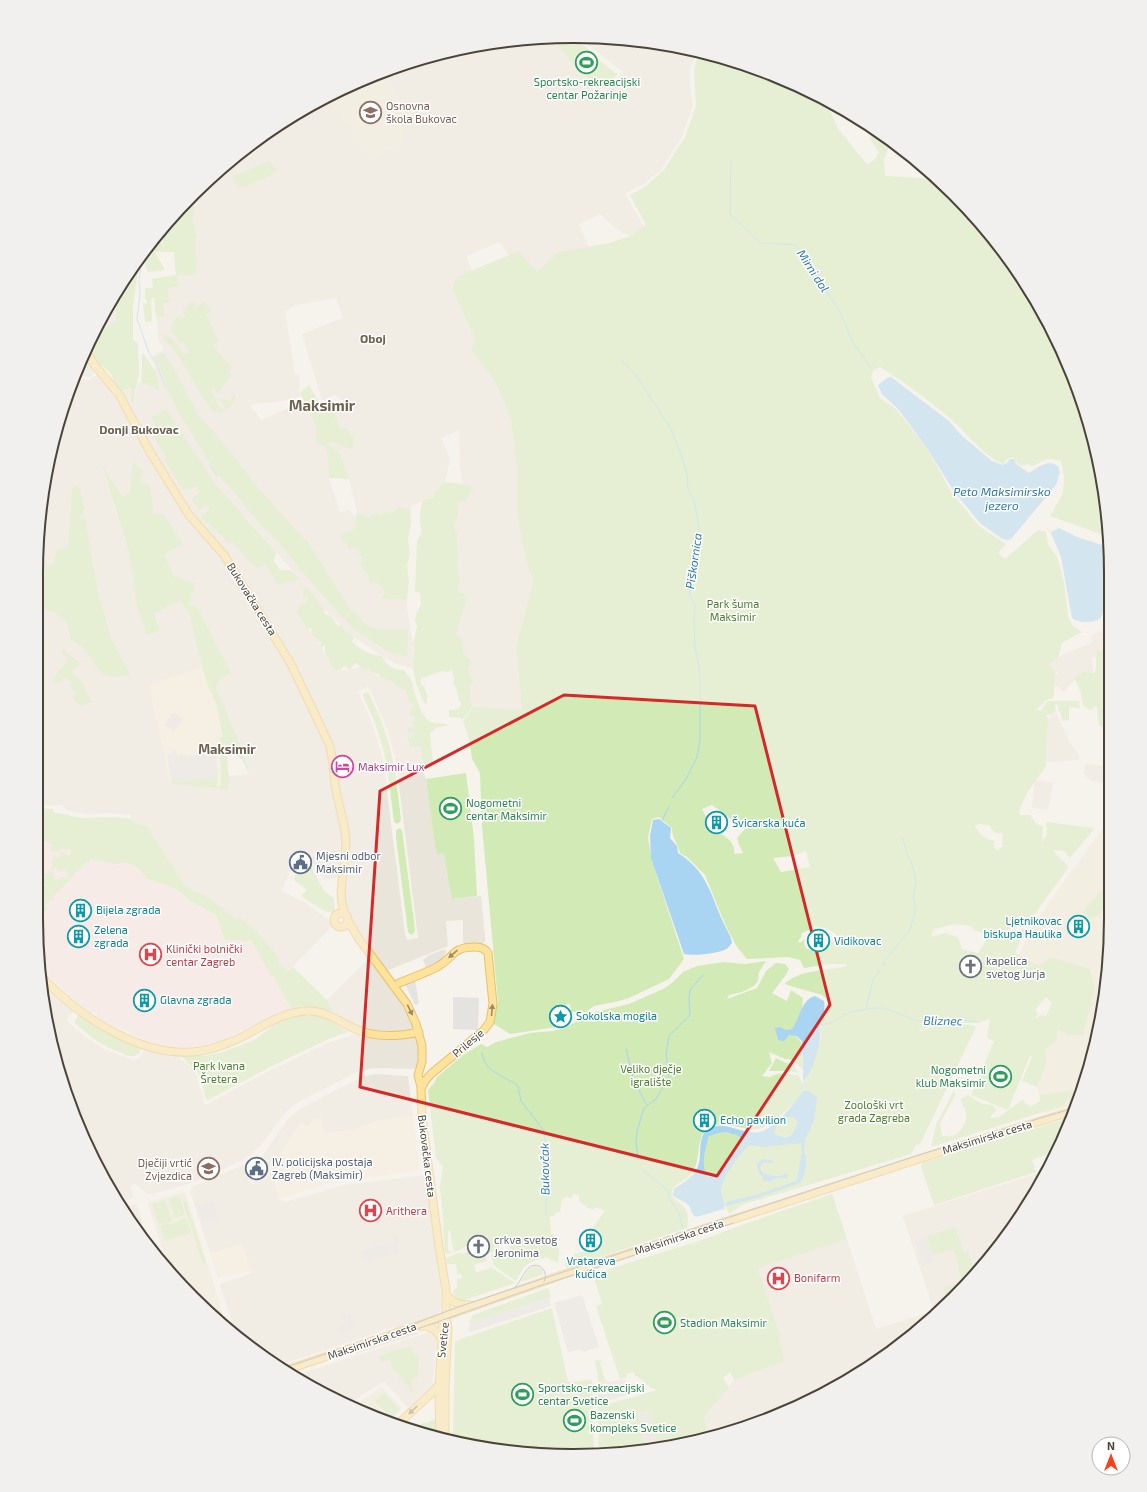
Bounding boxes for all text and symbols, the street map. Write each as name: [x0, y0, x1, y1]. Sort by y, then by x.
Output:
sports icon: Sportsko-rekreacijski centar Požarinje: [574, 49, 600, 75]
place label: Sportsko-rekreacijski centar Požarinje: [534, 75, 640, 102]
school or university icon: Osnovna škola Bukovac: [357, 99, 383, 125]
place label: Osnovna škola Bukovac: [386, 99, 457, 125]
water label: Mirni dol: [795, 247, 833, 294]
district label: Oboj: [360, 331, 386, 346]
district label: Maksimir: [289, 396, 356, 414]
district label: Donji Bukovac: [99, 422, 179, 437]
water label: Peto Maksimirsko jezero: [953, 484, 1051, 513]
water label: Piškornica: [682, 532, 704, 590]
street label: Bukovačka cesta: [225, 560, 280, 637]
park label: Park šuma Maksimir: [707, 597, 759, 623]
district label: Maksimir: [198, 741, 256, 757]
hotel icon: Maksimir Lux: [330, 754, 356, 780]
place label: Maksimir Lux: [358, 760, 425, 773]
sports icon: Nogometni centar Maksimir: [437, 796, 463, 822]
place label: Nogometni centar Maksimir: [466, 796, 547, 822]
building icon: Švicarska kuća: [704, 810, 730, 836]
place label: Švicarska kuća: [732, 816, 805, 829]
public building icon: Mjesni odbor Maksimir: [287, 849, 313, 875]
place label: Mjesni odbor Maksimir: [316, 849, 382, 875]
building icon: Bijela zgrada: [67, 897, 93, 923]
place label: Bijela zgrada: [96, 903, 161, 917]
place label: Ljetnikovac biskupa Haulika: [983, 914, 1062, 940]
building icon: Ljetnikovac biskupa Haulika: [1065, 914, 1091, 940]
building icon: Zelena zgrada: [66, 923, 92, 949]
place label: Zelena zgrada: [94, 923, 129, 949]
building icon: Vidikovac: [805, 928, 831, 954]
place label: Vidikovac: [834, 934, 881, 947]
hospital icon: Klinički bolnički centar Zagreb: [137, 942, 163, 968]
place label: Klinički bolnički centar Zagreb: [166, 942, 242, 968]
one-way arrow: [448, 950, 458, 959]
church icon: kapelica svetog Jurja: [958, 954, 984, 980]
place label: kapelica svetog Jurja: [986, 954, 1045, 981]
building icon: Glavna zgrada: [132, 987, 158, 1013]
place label: Glavna zgrada: [160, 993, 231, 1006]
place icon: Sokolska mogila: [547, 1003, 573, 1029]
one-way arrow: [489, 1004, 495, 1016]
one-way arrow: [407, 1005, 413, 1016]
place label: Sokolska mogila: [576, 1009, 657, 1022]
water label: Bliznec: [923, 1013, 963, 1027]
street label: Prilesje: [449, 1026, 487, 1060]
park label: Park Ivana Šretera: [193, 1059, 245, 1085]
park label: Veliko dječje igralište: [620, 1062, 682, 1088]
place label: Nogometni klub Maksimir: [916, 1063, 987, 1089]
sports icon: Nogometni klub Maksimir: [988, 1063, 1014, 1089]
park label: Zoološki vrt grada Zagreba: [838, 1098, 910, 1124]
building icon: Echo pavilion: [691, 1107, 717, 1133]
place label: Echo pavilion: [720, 1113, 786, 1126]
street label: Bukovačka cesta: [416, 1114, 439, 1198]
street label: Maksimirska cesta: [940, 1117, 1033, 1156]
water label: Bukovčak: [537, 1143, 551, 1195]
public building icon: IV. policijska postaja Zagreb (Maksimir): [243, 1155, 269, 1181]
place label: IV. policijska postaja Zagreb (Maksimir): [272, 1155, 372, 1181]
place label: Dječiji vrtić Zvjezdica: [138, 1156, 192, 1183]
school or university icon: Dječiji vrtić Zvjezdica: [195, 1156, 221, 1182]
hospital icon: Arithera: [357, 1198, 383, 1224]
place label: Arithera: [386, 1204, 427, 1217]
street label: Maksimirska cesta: [633, 1216, 725, 1257]
building icon: Vratareva kućica: [578, 1228, 604, 1254]
church icon: crkva svetog Jeronima: [466, 1233, 492, 1259]
place label: crkva svetog Jeronima: [494, 1233, 557, 1259]
place label: Vratareva kućica: [566, 1254, 616, 1280]
hospital icon: Bonifarm: [766, 1265, 792, 1291]
place label: Bonifarm: [794, 1271, 840, 1284]
sports icon: Stadion Maksimir: [651, 1310, 677, 1336]
place label: Stadion Maksimir: [680, 1316, 767, 1329]
street label: Maksimirska cesta: [326, 1319, 418, 1362]
street label: Svetice: [434, 1321, 451, 1358]
sports icon: Sportsko-rekreacijski centar Svetice: [510, 1381, 536, 1407]
place label: Sportsko-rekreacijski centar Svetice: [538, 1381, 644, 1407]
one-way arrow: [408, 1406, 418, 1415]
sports icon: Bazenski kompleks Svetice: [561, 1408, 587, 1434]
place label: Bazenski kompleks Svetice: [590, 1408, 676, 1434]
north arrow: [1091, 1436, 1131, 1476]
text: N: [1107, 1439, 1115, 1452]

